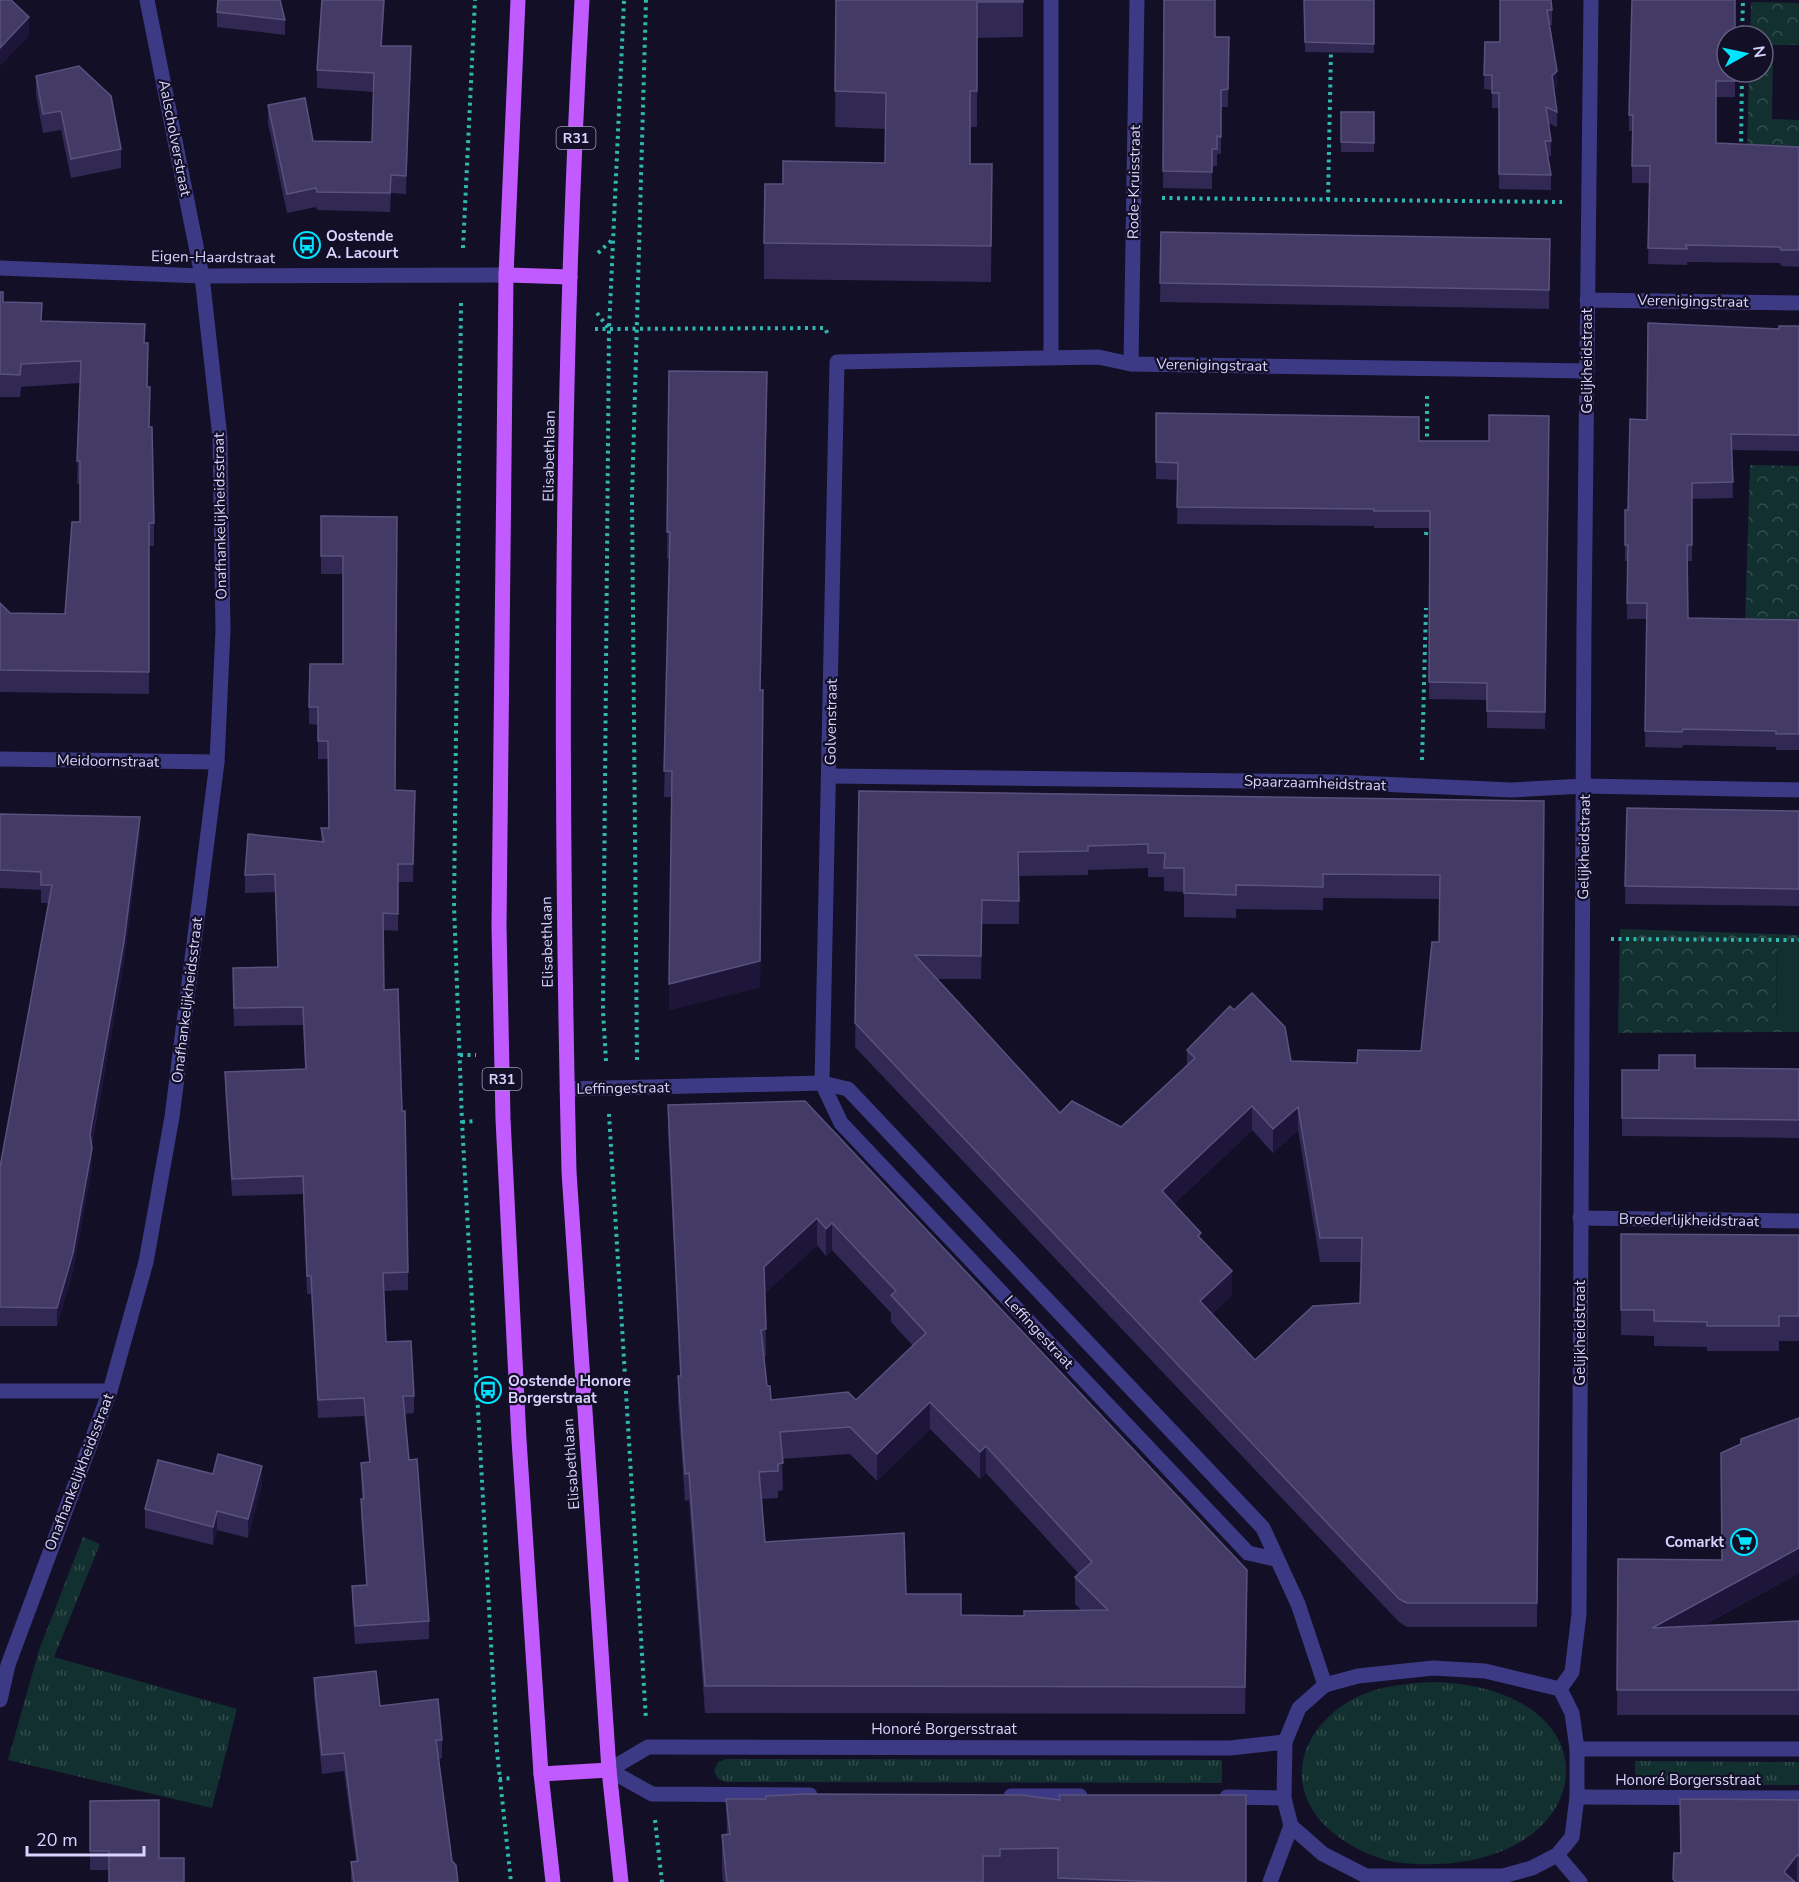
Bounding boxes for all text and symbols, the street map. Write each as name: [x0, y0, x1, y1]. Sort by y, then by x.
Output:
north arrow: [1715, 24, 1775, 84]
text: N: [1747, 44, 1771, 59]
street label: Aalscholverstraat: [154, 78, 196, 199]
street label: Rode-Kruisstraat: [1123, 124, 1145, 239]
road number: R31: [556, 127, 596, 149]
place label: Oostende A. Lacourt: [326, 226, 398, 263]
bus stop icon: Oostende A. Lacourt: [292, 230, 322, 260]
street label: Eigen-Haardstraat: [151, 246, 276, 268]
street label: Verenigingstraat: [1636, 290, 1749, 312]
street label: Gelijkheidstraat: [1577, 308, 1597, 414]
street label: Verenigingstraat: [1155, 354, 1268, 376]
street label: Elisabethlaan: [538, 410, 560, 502]
street label: Onafhankelijkheidsstraat: [209, 432, 231, 600]
street label: Golvenstraat: [820, 678, 842, 765]
street label: Meidoornstraat: [57, 750, 160, 772]
street label: Spaarzaamheidstraat: [1243, 771, 1387, 796]
street label: Gelijkheidstraat: [1573, 793, 1595, 900]
street label: Elisabethlaan: [536, 896, 558, 988]
street label: Onafhankelijkheidsstraat: [167, 915, 207, 1084]
road number: R31: [482, 1068, 522, 1090]
street label: Leffingestraat: [576, 1077, 671, 1099]
street label: Broederlijkheidstraat: [1619, 1209, 1760, 1231]
street label: Gelijkheidstraat: [1570, 1280, 1590, 1386]
street label: Leffingestraat: [1000, 1291, 1079, 1373]
place label: Oostende Honore Borgerstraat: [508, 1371, 631, 1408]
bus stop icon: Oostende Honore Borgerstraat: [473, 1375, 503, 1405]
street label: Onafhankelijkheidsstraat: [40, 1390, 119, 1554]
street label: Elisabethlaan: [558, 1418, 584, 1510]
supermarket icon: Comarkt: [1729, 1527, 1759, 1557]
place label: Comarkt: [1665, 1532, 1724, 1552]
street label: Honoré Borgersstraat: [871, 1719, 1018, 1739]
street label: Honoré Borgersstraat: [1615, 1770, 1762, 1790]
scale bar: [27, 1819, 144, 1857]
text: 20 m: [36, 1828, 78, 1852]

